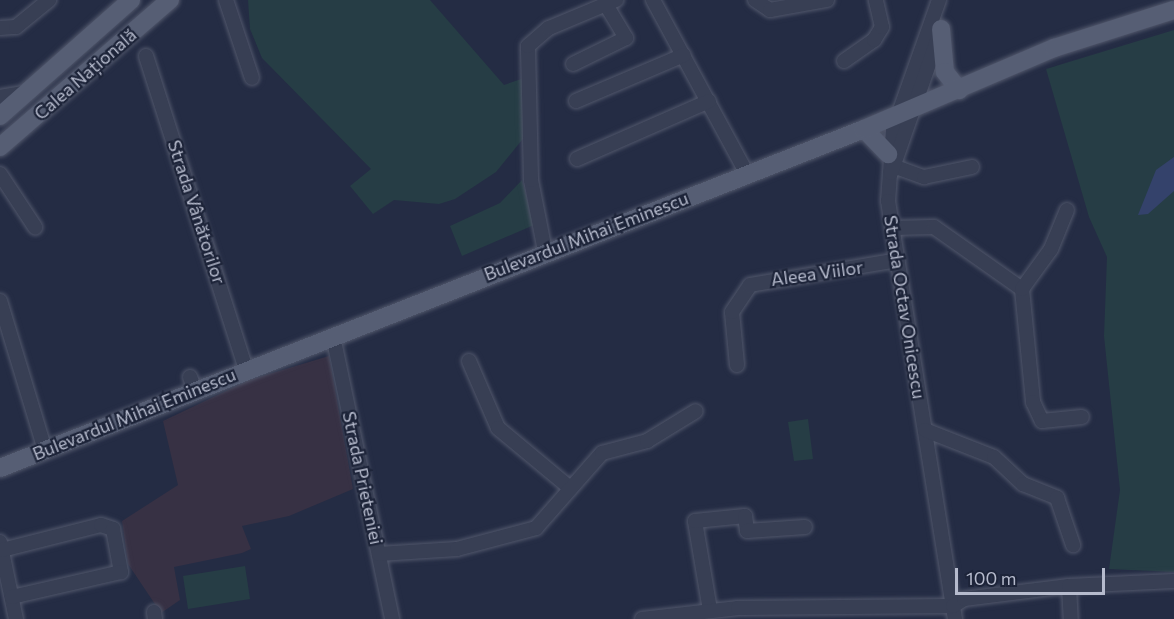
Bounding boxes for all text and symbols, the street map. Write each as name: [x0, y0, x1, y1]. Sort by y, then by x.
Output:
street label: Calea Națională: [30, 24, 140, 124]
street label: Strada Vânătorilor: [164, 137, 230, 287]
street label: Bulevardul Mihai Eminescu: [481, 187, 691, 285]
street label: Strada Octav Onicescu: [880, 214, 930, 400]
street label: Aleea Viilor: [769, 256, 865, 290]
street label: Bulevardul Mihai Eminescu: [29, 363, 239, 465]
street label: Strada Prieteniei: [338, 409, 388, 547]
scale bar: [958, 556, 1108, 594]
text: 100 m: [966, 567, 1016, 589]

